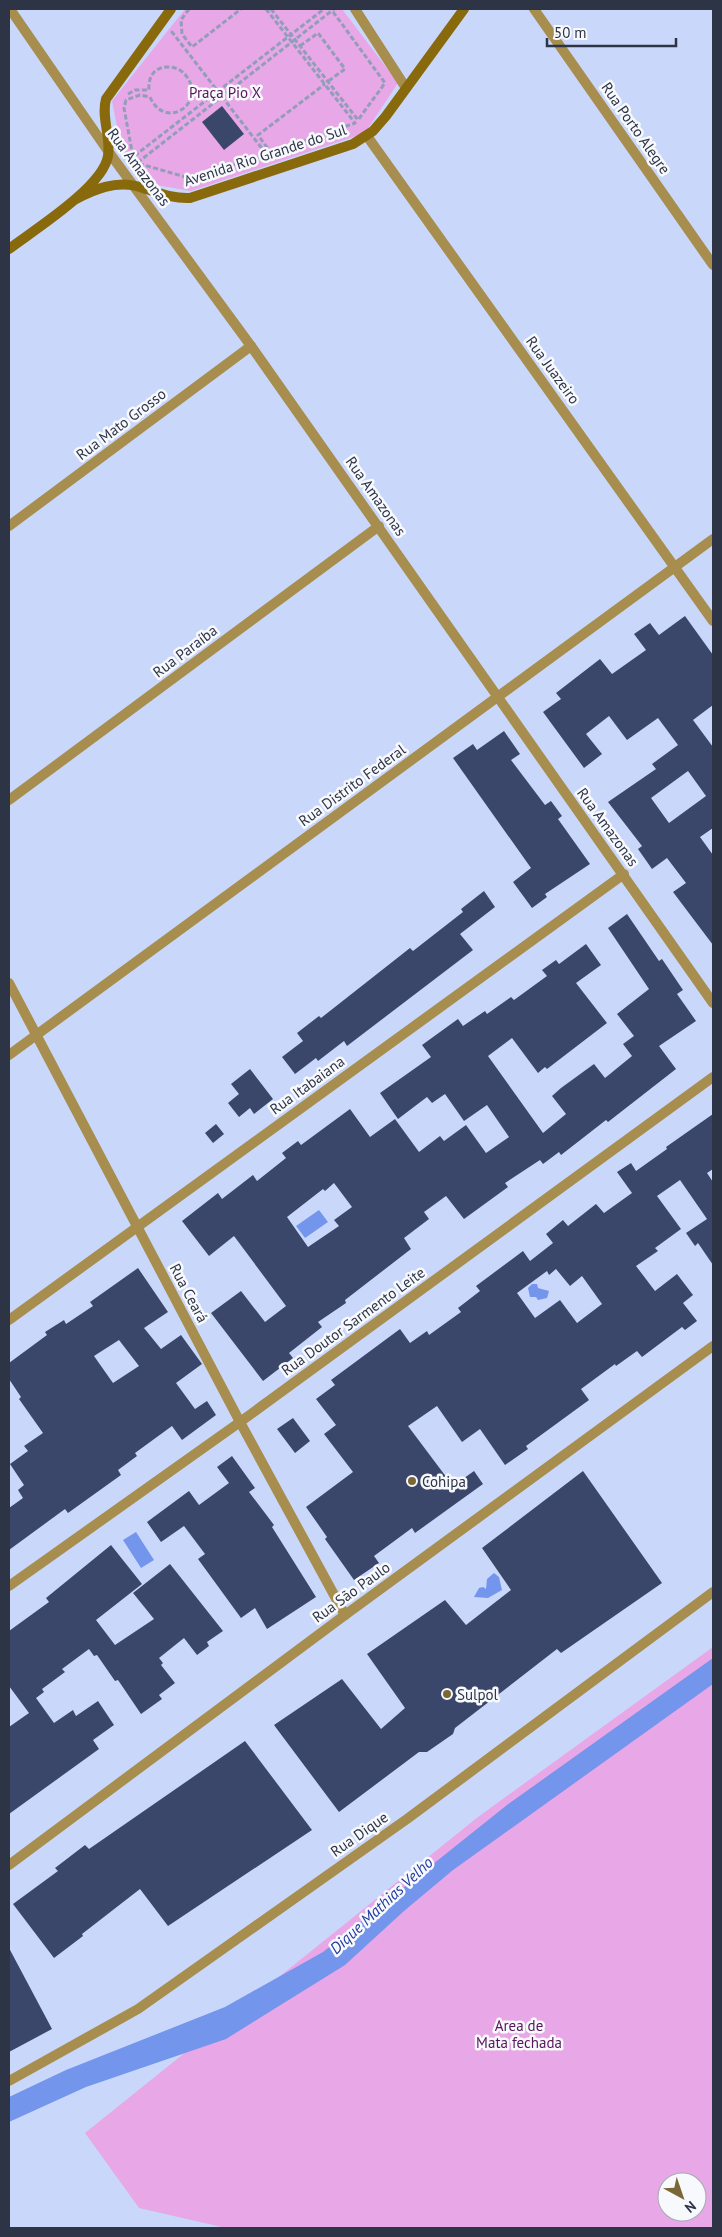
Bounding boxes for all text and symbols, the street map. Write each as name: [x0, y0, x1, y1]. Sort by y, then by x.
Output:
scale bar: [547, 15, 676, 47]
text: 50 m: [554, 23, 587, 42]
street label: Rua Porto Alegre: [597, 78, 675, 178]
park label: Praça Pio X: [189, 83, 261, 102]
street label: Avenida Rio Grande do Sul: [181, 120, 349, 190]
street label: Rua Amazonas: [104, 124, 174, 210]
street label: Rua Juazeiro: [522, 332, 584, 408]
street label: Rua Mato Grosso: [72, 384, 170, 464]
street label: Rua Amazonas: [342, 453, 410, 539]
street label: Rua Paraíba: [149, 621, 221, 681]
street label: Rua Distrito Federal: [295, 739, 410, 830]
street label: Rua Amazonas: [573, 784, 643, 870]
street label: Rua Itabaiana: [266, 1051, 348, 1119]
street label: Rua Ceará: [166, 1260, 212, 1326]
street label: Rua Doutor Sarmento Leite: [277, 1263, 429, 1379]
place label: Cohipa: [422, 1472, 466, 1491]
marker: Cohipa: [406, 1475, 418, 1487]
street label: Rua São Paulo: [308, 1557, 394, 1627]
place label: Sulpol: [457, 1685, 499, 1704]
marker: Sulpol: [441, 1688, 453, 1700]
street label: Rua Dique: [327, 1807, 391, 1861]
water label: Dique Mathias Velho: [325, 1852, 437, 1958]
park label: Area de Mata fechada: [476, 2016, 562, 2052]
north arrow: [657, 2172, 707, 2222]
text: N: [681, 2197, 700, 2217]

